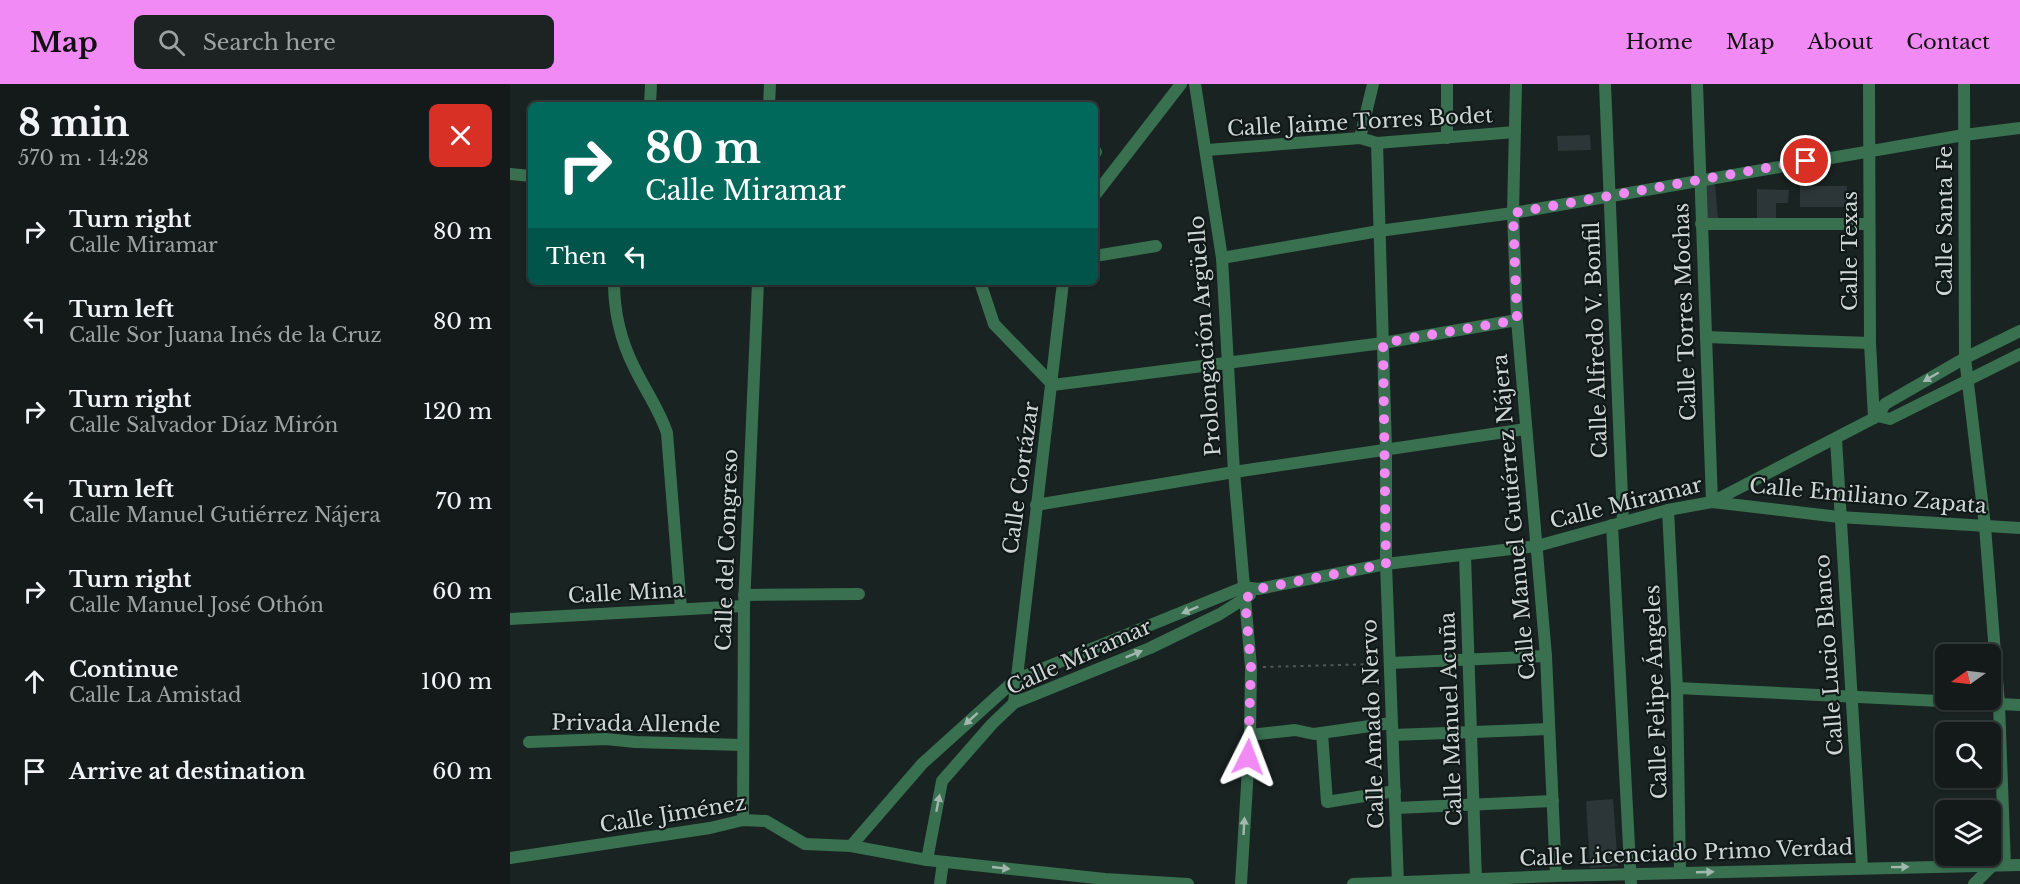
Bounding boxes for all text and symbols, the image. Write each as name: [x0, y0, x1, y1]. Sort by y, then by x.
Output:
search box: [134, 15, 554, 69]
text: Map: [30, 25, 98, 60]
icon: search: [155, 26, 188, 59]
text: Search here: [203, 29, 336, 56]
text: Home: [1626, 29, 1693, 55]
text: Map: [1726, 29, 1774, 55]
text: About: [1807, 29, 1873, 55]
text: Contact: [1906, 29, 1990, 55]
text: 8 min: [18, 101, 129, 146]
street label: Calle Jaime Torres Bodet: [1226, 102, 1494, 142]
button: close: [429, 104, 492, 167]
text: 80 m: [645, 122, 761, 174]
icon: right: [546, 126, 624, 204]
pin: [1780, 135, 1831, 186]
icon: arrive: [1789, 144, 1822, 177]
text: 570 m · 14:28: [18, 146, 149, 170]
street label: Calle Santa Fe: [1932, 146, 1958, 296]
text: Calle Miramar: [645, 174, 846, 207]
street label: Calle Texas: [1837, 191, 1863, 311]
street label: Calle Torres Mochas: [1668, 203, 1702, 421]
text: Turn right: [69, 206, 191, 233]
icon: right: [18, 215, 51, 248]
street label: Prolongación Argüello: [1184, 215, 1226, 457]
text: 80 m: [433, 218, 492, 245]
street label: Calle Alfredo V. Bonfil: [1579, 221, 1613, 459]
text: Calle Miramar: [69, 233, 218, 257]
icon: left: [619, 240, 652, 273]
text: Then: [546, 243, 607, 270]
text: Turn left: [69, 296, 174, 323]
icon: left: [18, 305, 51, 338]
text: 80 m: [433, 308, 492, 335]
text: Calle Sor Juana Inés de la Cruz: [69, 323, 382, 347]
street label: Calle Manuel Gutiérrez Nájera: [1487, 353, 1541, 681]
one-way arrow: [1922, 372, 1939, 382]
text: Turn right: [69, 386, 191, 413]
icon: right: [18, 395, 51, 428]
text: 120 m: [423, 398, 492, 425]
street label: Calle Cortázar: [997, 400, 1045, 556]
text: Calle Salvador Díaz Mirón: [69, 413, 338, 437]
street label: Calle del Congreso: [710, 449, 744, 651]
street label: Calle Miramar: [1547, 472, 1705, 534]
street label: Calle Emiliano Zapata: [1748, 473, 1988, 519]
text: Turn left: [69, 476, 174, 503]
icon: left: [18, 485, 51, 518]
text: 70 m: [435, 488, 492, 515]
text: Calle Manuel Gutiérrez Nájera: [69, 503, 380, 527]
street label: Calle Lucio Blanco: [1809, 553, 1849, 757]
text: Turn right: [69, 566, 191, 593]
icon: right: [18, 575, 51, 608]
street label: Calle Mina: [567, 577, 685, 609]
text: 60 m: [432, 578, 492, 605]
street label: Calle Felipe Ángeles: [1639, 584, 1673, 800]
text: Calle Manuel José Othón: [69, 593, 324, 617]
one-way arrow: [1181, 606, 1199, 615]
street label: Calle Manuel Acuña: [1434, 611, 1468, 827]
street label: Calle Miramar: [1002, 613, 1156, 701]
street label: Calle Amado Nervo: [1356, 619, 1390, 829]
north arrow: [1935, 644, 2001, 710]
map controls: [1935, 644, 2001, 866]
one-way arrow: [1125, 649, 1143, 658]
text: Continue: [69, 656, 178, 683]
icon: ahead: [18, 665, 51, 698]
text: 100 m: [421, 668, 492, 695]
text: Calle La Amistad: [69, 683, 242, 707]
street label: Privada Allende: [551, 710, 721, 738]
one-way arrow: [964, 712, 979, 725]
button: search: [1935, 722, 2001, 788]
position arrow: [1216, 725, 1280, 789]
icon: arrive: [18, 755, 51, 788]
text: Arrive at destination: [69, 758, 306, 785]
text: 60 m: [432, 758, 492, 785]
street label: Calle Jiménez: [598, 790, 748, 838]
one-way arrow: [934, 793, 943, 812]
button: layers: [1935, 800, 2001, 866]
one-way arrow: [1240, 816, 1249, 835]
street label: Calle Licenciado Primo Verdad: [1519, 834, 1853, 872]
one-way arrow: [1891, 862, 1910, 872]
one-way arrow: [991, 863, 1010, 873]
one-way arrow: [1696, 868, 1715, 877]

